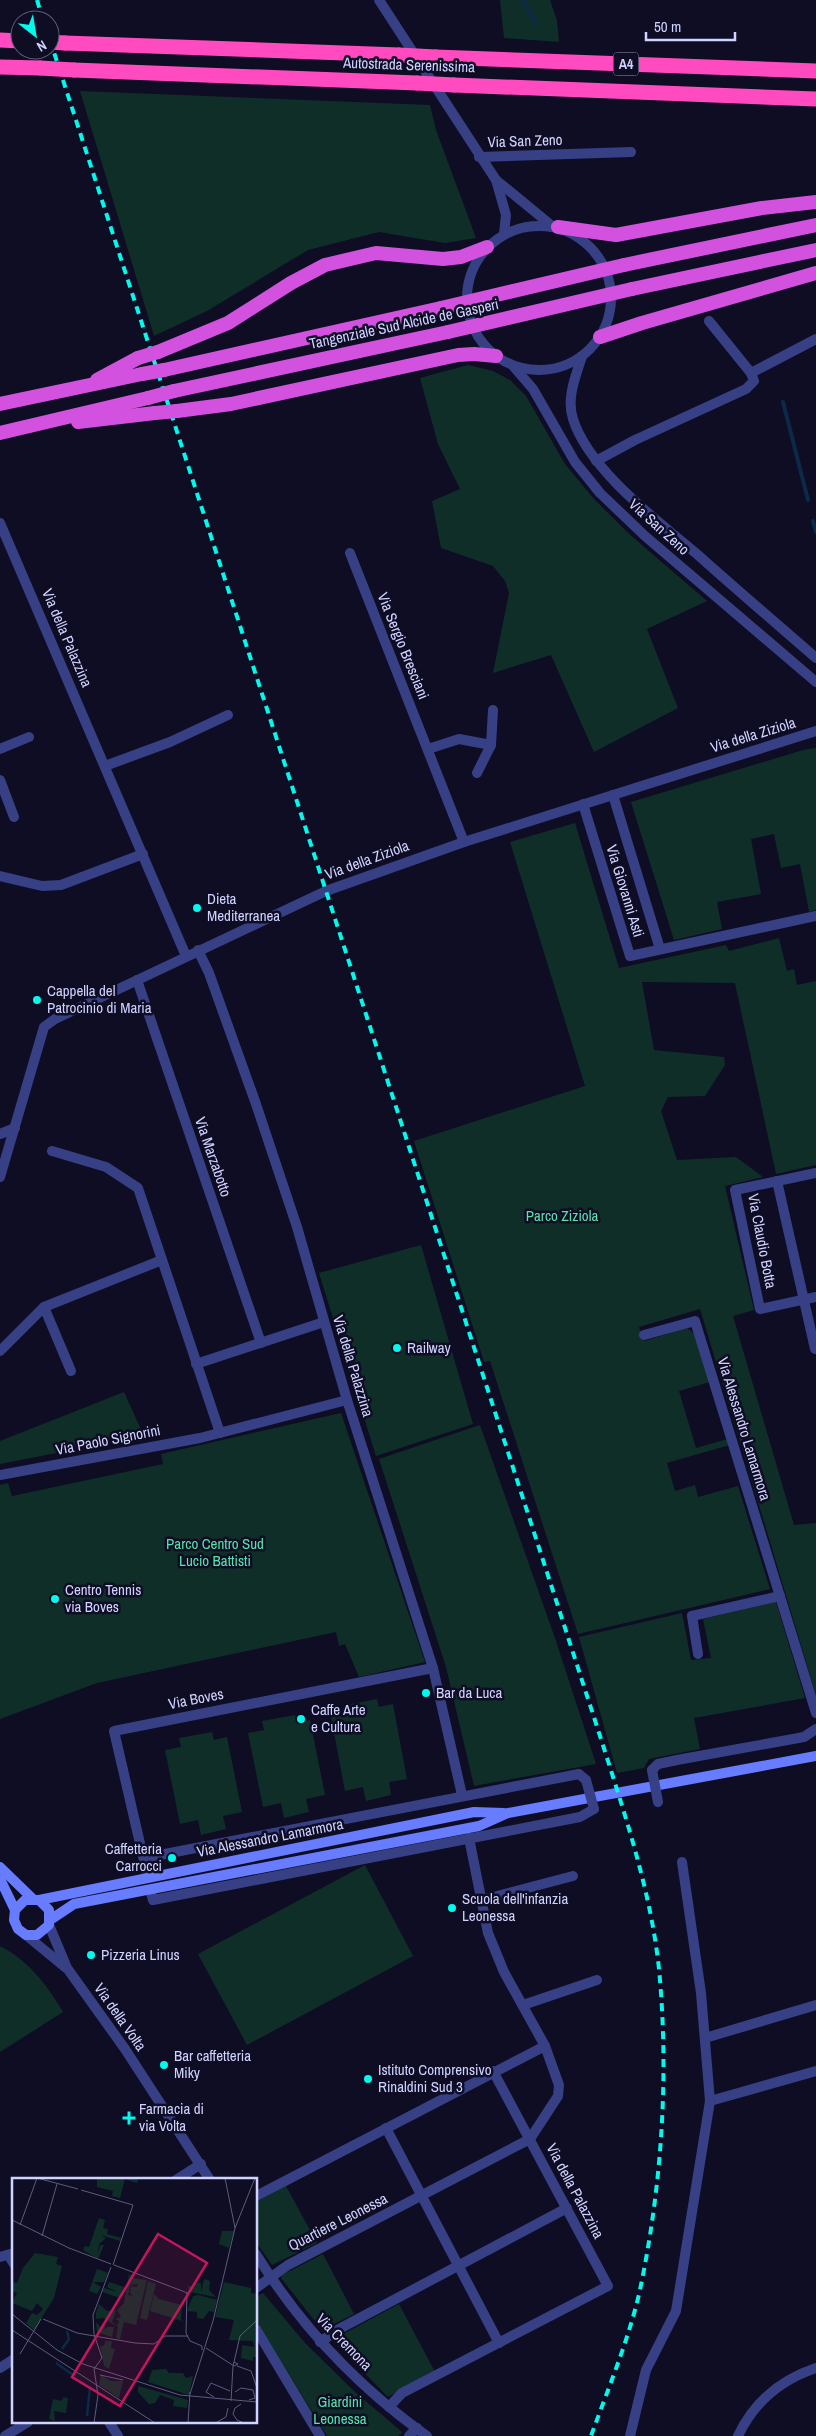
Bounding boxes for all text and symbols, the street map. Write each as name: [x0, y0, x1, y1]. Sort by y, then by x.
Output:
north arrow: [10, 10, 60, 60]
scale bar: [646, 10, 735, 42]
text: 50 m: [654, 16, 681, 37]
text: N: [34, 36, 50, 56]
street label: Autostrada Serenissima: [342, 52, 475, 77]
road number: A4: [614, 52, 638, 76]
street label: Via San Zeno: [487, 129, 563, 152]
street label: Tangenziale Sud Alcide de Gasperi: [307, 293, 501, 354]
street label: Via San Zeno: [624, 494, 694, 560]
street label: Via della Palazzina: [37, 585, 98, 690]
street label: Via Sergio Bresciani: [373, 589, 434, 702]
street label: Via della Ziziola: [708, 712, 798, 757]
street label: Via della Ziziola: [322, 835, 412, 884]
street label: Via Giovanni Asti: [601, 842, 649, 940]
place label: Dieta Mediterranea: [207, 888, 280, 926]
marker: Dieta Mediterranea: [191, 902, 203, 914]
place label: Cappella del Patrocinio di Maria: [47, 980, 152, 1018]
marker: Cappella del Patrocinio di Maria: [31, 994, 43, 1006]
street label: Via Marzabotto: [190, 1114, 237, 1200]
street label: Via Claudio Botta: [743, 1192, 782, 1290]
park label: Parco Ziziola: [526, 1205, 598, 1226]
street label: Via della Palazzina: [328, 1313, 379, 1419]
place label: Railway: [407, 1337, 452, 1358]
marker: Railway: [391, 1342, 403, 1354]
street label: Via Alessandro Lamarmora: [713, 1355, 776, 1503]
street label: Via Paolo Signorini: [54, 1419, 162, 1460]
park label: Parco Centro Sud Lucio Battisti: [166, 1533, 264, 1571]
place label: Centro Tennis via Boves: [65, 1579, 141, 1617]
marker: Centro Tennis via Boves: [49, 1593, 61, 1605]
place label: Bar da Luca: [436, 1682, 502, 1703]
street label: Via Boves: [166, 1683, 225, 1714]
marker: Bar da Luca: [420, 1687, 432, 1699]
place label: Caffe Arte e Cultura: [311, 1699, 366, 1737]
marker: Caffe Arte e Cultura: [295, 1713, 307, 1725]
street label: Via Alessandro Lamarmora: [195, 1813, 345, 1862]
place label: Caffetteria Carrocci: [105, 1838, 162, 1876]
marker: Caffetteria Carrocci: [166, 1852, 178, 1864]
place label: Scuola dell'infanzia Leonessa: [462, 1888, 568, 1926]
marker: Scuola dell'infanzia Leonessa: [446, 1902, 458, 1914]
place label: Pizzeria Linus: [101, 1944, 180, 1965]
marker: Pizzeria Linus: [85, 1949, 97, 1961]
street label: Via della Volta: [89, 1979, 152, 2055]
place label: Bar caffetteria Miky: [174, 2045, 251, 2083]
marker: Bar caffetteria Miky: [158, 2059, 170, 2071]
place label: Istituto Comprensivo Rinaldini Sud 3: [378, 2059, 492, 2097]
marker: Istituto Comprensivo Rinaldini Sud 3: [362, 2073, 374, 2085]
place label: Farmacia di via Volta: [139, 2098, 204, 2136]
marker: Farmacia di via Volta: [123, 2112, 135, 2124]
street label: Via della Palazzina: [542, 2139, 609, 2242]
inset map: [12, 2178, 258, 2424]
street label: Quartiere Leonessa: [285, 2187, 391, 2256]
street label: Via Cremona: [312, 2308, 377, 2375]
park label: Giardini Leonessa: [313, 2391, 367, 2429]

